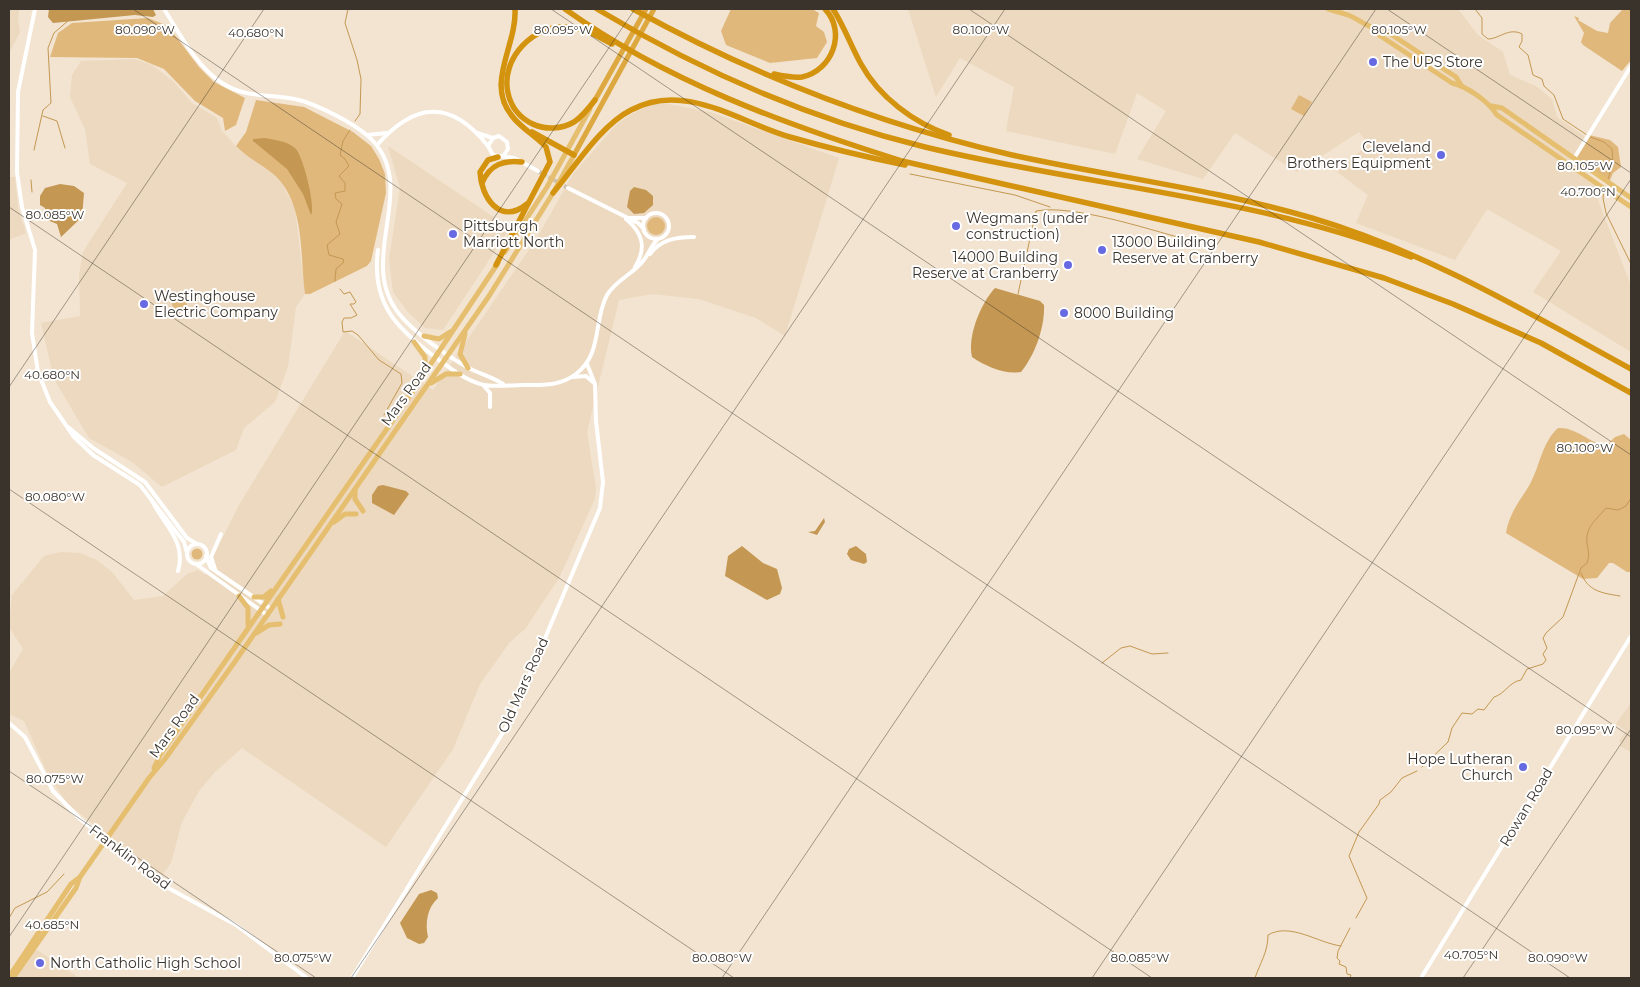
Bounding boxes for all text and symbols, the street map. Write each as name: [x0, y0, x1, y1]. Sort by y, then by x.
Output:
text: 80.090°W: [115, 22, 175, 37]
text: 80.095°W: [534, 22, 592, 37]
text: 80.100°W: [953, 22, 1009, 37]
text: 80.105°W: [1371, 22, 1427, 37]
text: 40.680°N: [228, 25, 284, 40]
place label: The UPS Store: [1383, 53, 1483, 71]
marker: The UPS Store: [1367, 56, 1379, 68]
place label: Cleveland Brothers Equipment: [1287, 138, 1431, 172]
marker: Cleveland Brothers Equipment: [1435, 149, 1447, 161]
text: 80.105°W: [1557, 158, 1613, 173]
text: 40.700°N: [1560, 184, 1616, 199]
text: 80.085°W: [26, 207, 84, 222]
place label: Wegmans (under construction): [966, 209, 1089, 243]
place label: Pittsburgh Marriott North: [463, 217, 564, 251]
marker: Wegmans (under construction): [950, 220, 962, 232]
marker: Pittsburgh Marriott North: [447, 228, 459, 240]
place label: 13000 Building Reserve at Cranberry: [1112, 233, 1258, 267]
marker: 13000 Building Reserve at Cranberry: [1096, 244, 1108, 256]
place label: 14000 Building Reserve at Cranberry: [912, 248, 1058, 282]
marker: 14000 Building Reserve at Cranberry: [1062, 259, 1074, 271]
place label: Westinghouse Electric Company: [154, 287, 278, 321]
marker: Westinghouse Electric Company: [138, 298, 150, 310]
place label: 8000 Building: [1074, 304, 1174, 322]
marker: 8000 Building: [1058, 307, 1070, 319]
street label: Mars Road: [377, 359, 435, 429]
text: 40.680°N: [24, 367, 80, 382]
text: 80.100°W: [1557, 440, 1613, 455]
text: 80.080°W: [25, 489, 85, 504]
street label: Old Mars Road: [494, 634, 552, 736]
street label: Mars Road: [145, 691, 203, 761]
text: 80.095°W: [1556, 722, 1614, 737]
place label: Hope Lutheran Church: [1407, 750, 1513, 784]
marker: Hope Lutheran Church: [1517, 761, 1529, 773]
street label: Rowan Road: [1495, 764, 1557, 850]
text: 80.075°W: [26, 771, 84, 786]
street label: Franklin Road: [86, 821, 174, 893]
text: 40.685°N: [25, 917, 79, 932]
text: 40.705°N: [1444, 947, 1498, 962]
text: 80.075°W: [274, 950, 332, 965]
text: 80.080°W: [692, 950, 752, 965]
text: 80.085°W: [1111, 950, 1169, 965]
text: 80.090°W: [1528, 950, 1588, 965]
place label: North Catholic High School: [50, 954, 241, 972]
marker: North Catholic High School: [34, 957, 46, 969]

